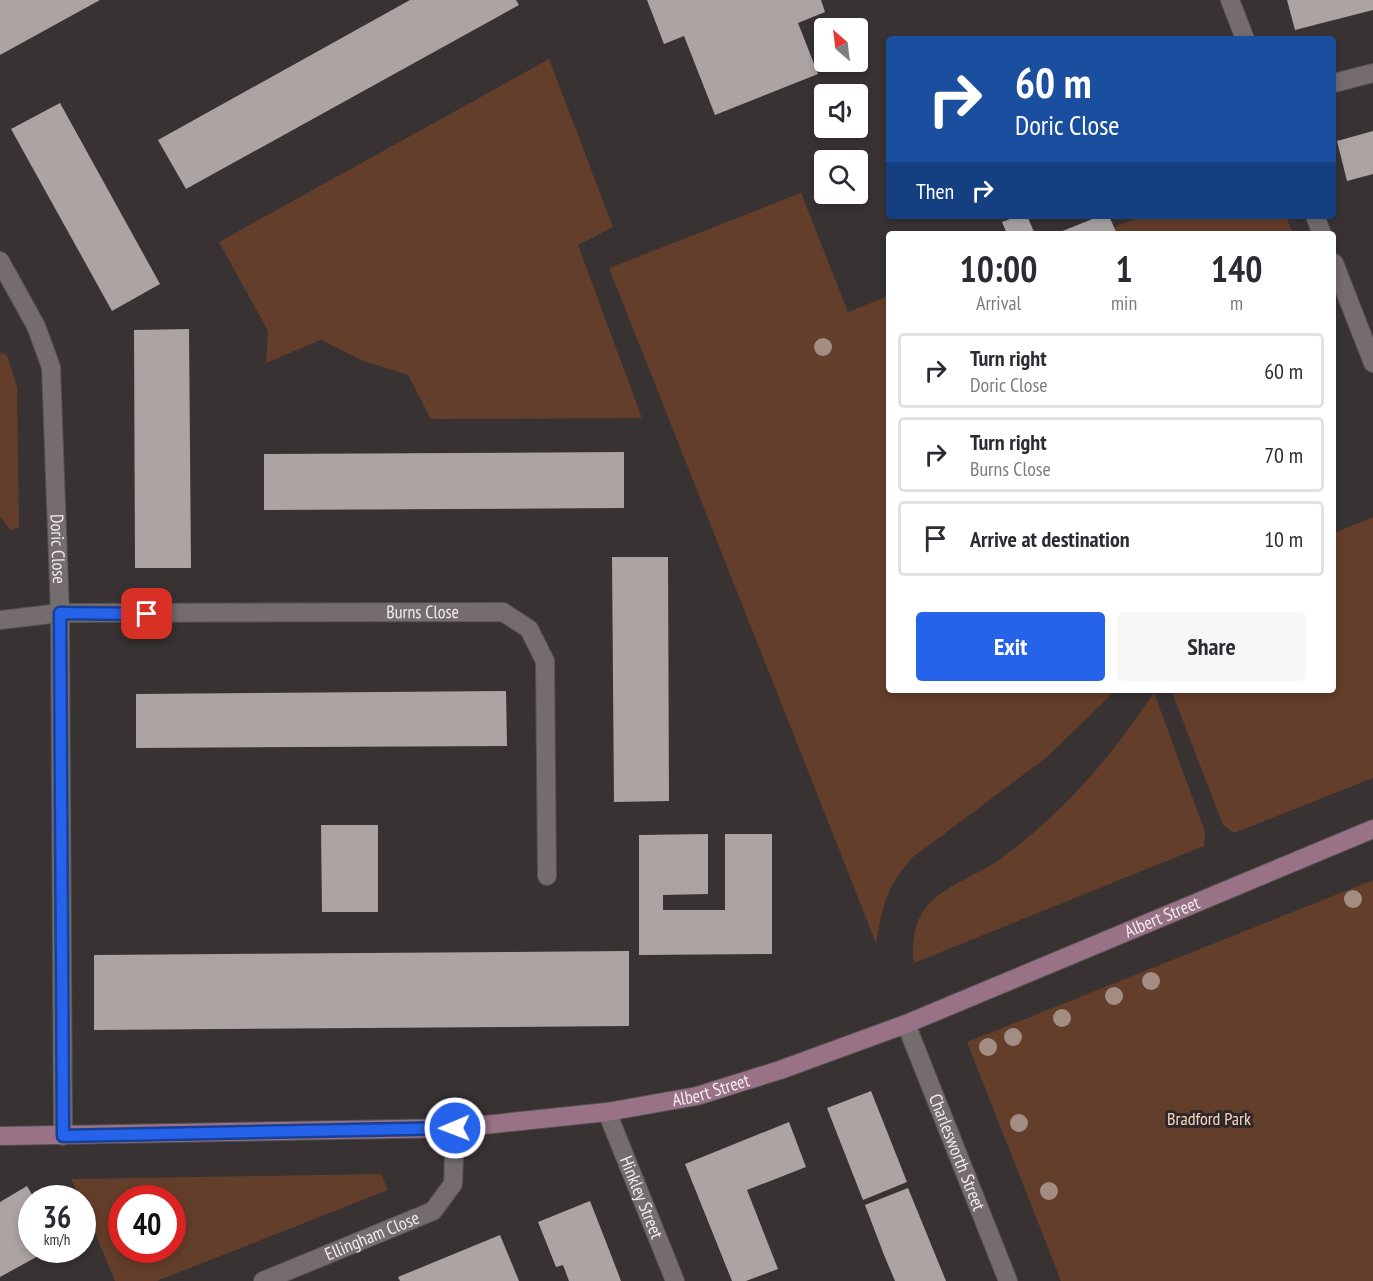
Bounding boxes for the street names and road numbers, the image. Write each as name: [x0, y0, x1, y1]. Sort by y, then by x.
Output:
street label: Doric Close: [45, 514, 71, 584]
street label: Burns Close: [386, 600, 459, 623]
street label: Albert Street: [1121, 891, 1203, 943]
street label: Albert Street: [670, 1068, 752, 1111]
street label: Charlesworth Street: [924, 1090, 991, 1214]
street label: Hinkley Street: [615, 1152, 669, 1242]
street label: Ellingham Close: [321, 1206, 423, 1265]

